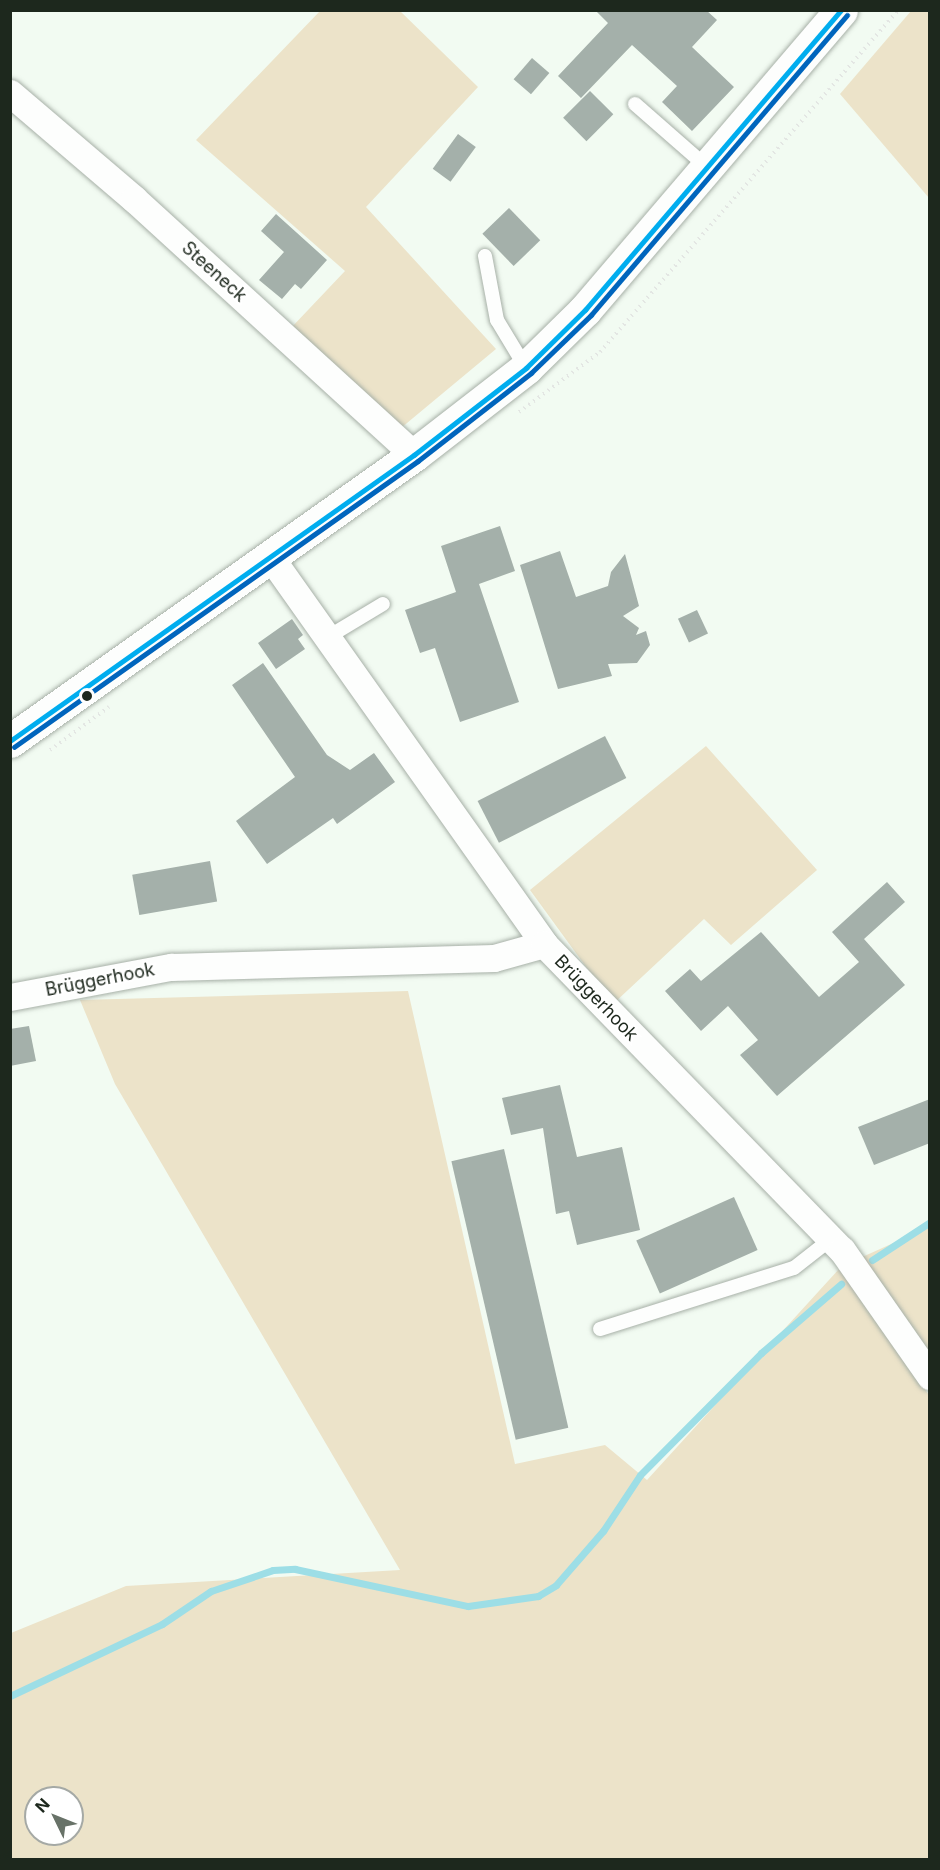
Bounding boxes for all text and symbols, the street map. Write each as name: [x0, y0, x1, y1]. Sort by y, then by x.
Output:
street label: Steeneck: [177, 237, 251, 307]
unlabelled marker: [81, 690, 93, 702]
street label: Brüggerhook: [550, 951, 642, 1045]
street label: Brüggerhook: [43, 959, 157, 1001]
north arrow: [24, 1786, 84, 1846]
text: N: [31, 1794, 54, 1816]

